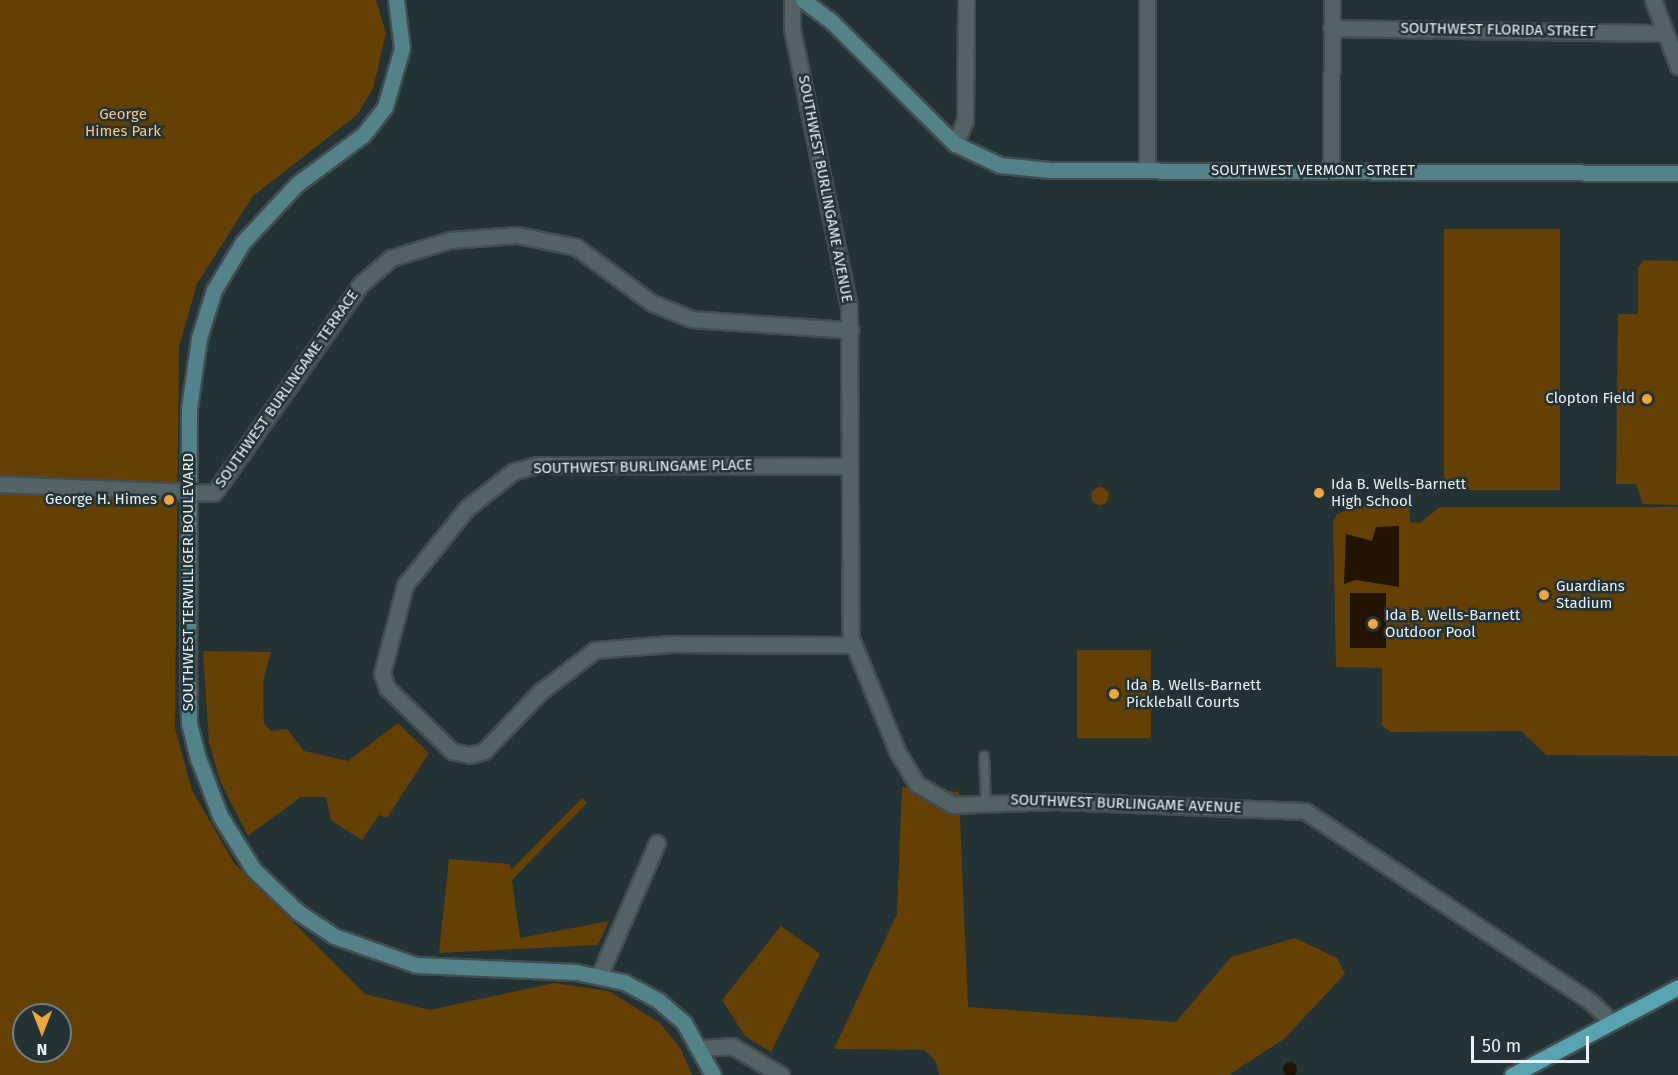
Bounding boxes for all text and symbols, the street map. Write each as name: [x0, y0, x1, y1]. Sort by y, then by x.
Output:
street label: SOUTHWEST FLORIDA STREET: [1400, 19, 1596, 41]
street label: SOUTHWEST BURLINGAME AVENUE: [794, 74, 856, 304]
park label: George Himes Park: [85, 105, 161, 140]
street label: SOUTHWEST VERMONT STREET: [1211, 162, 1415, 180]
street label: SOUTHWEST BURLINGAME TERRACE: [212, 287, 362, 491]
place label: Clopton Field: [1546, 390, 1635, 408]
marker: Clopton Field: [1640, 392, 1654, 406]
street label: SOUTHWEST TERWILLIGER BOULEVARD: [180, 453, 198, 711]
street label: SOUTHWEST BURLINGAME PLACE: [533, 456, 753, 478]
place label: Ida B. Wells-Barnett High School: [1331, 475, 1466, 510]
marker: Ida B. Wells-Barnett High School: [1312, 486, 1326, 500]
place label: George H. Himes: [45, 491, 157, 509]
marker: George H. Himes: [162, 493, 176, 507]
place label: Guardians Stadium: [1556, 577, 1625, 612]
marker: Guardians Stadium: [1537, 588, 1551, 602]
place label: Ida B. Wells-Barnett Outdoor Pool: [1385, 606, 1520, 641]
marker: Ida B. Wells-Barnett Outdoor Pool: [1366, 617, 1380, 631]
place label: Ida B. Wells-Barnett Pickleball Courts: [1126, 676, 1261, 711]
marker: Ida B. Wells-Barnett Pickleball Courts: [1107, 687, 1121, 701]
street label: SOUTHWEST BURLINGAME AVENUE: [1010, 791, 1242, 817]
north arrow: [12, 1003, 72, 1063]
scale bar: [1474, 1024, 1592, 1062]
text: 50 m: [1482, 1035, 1521, 1057]
text: N: [37, 1040, 47, 1059]

